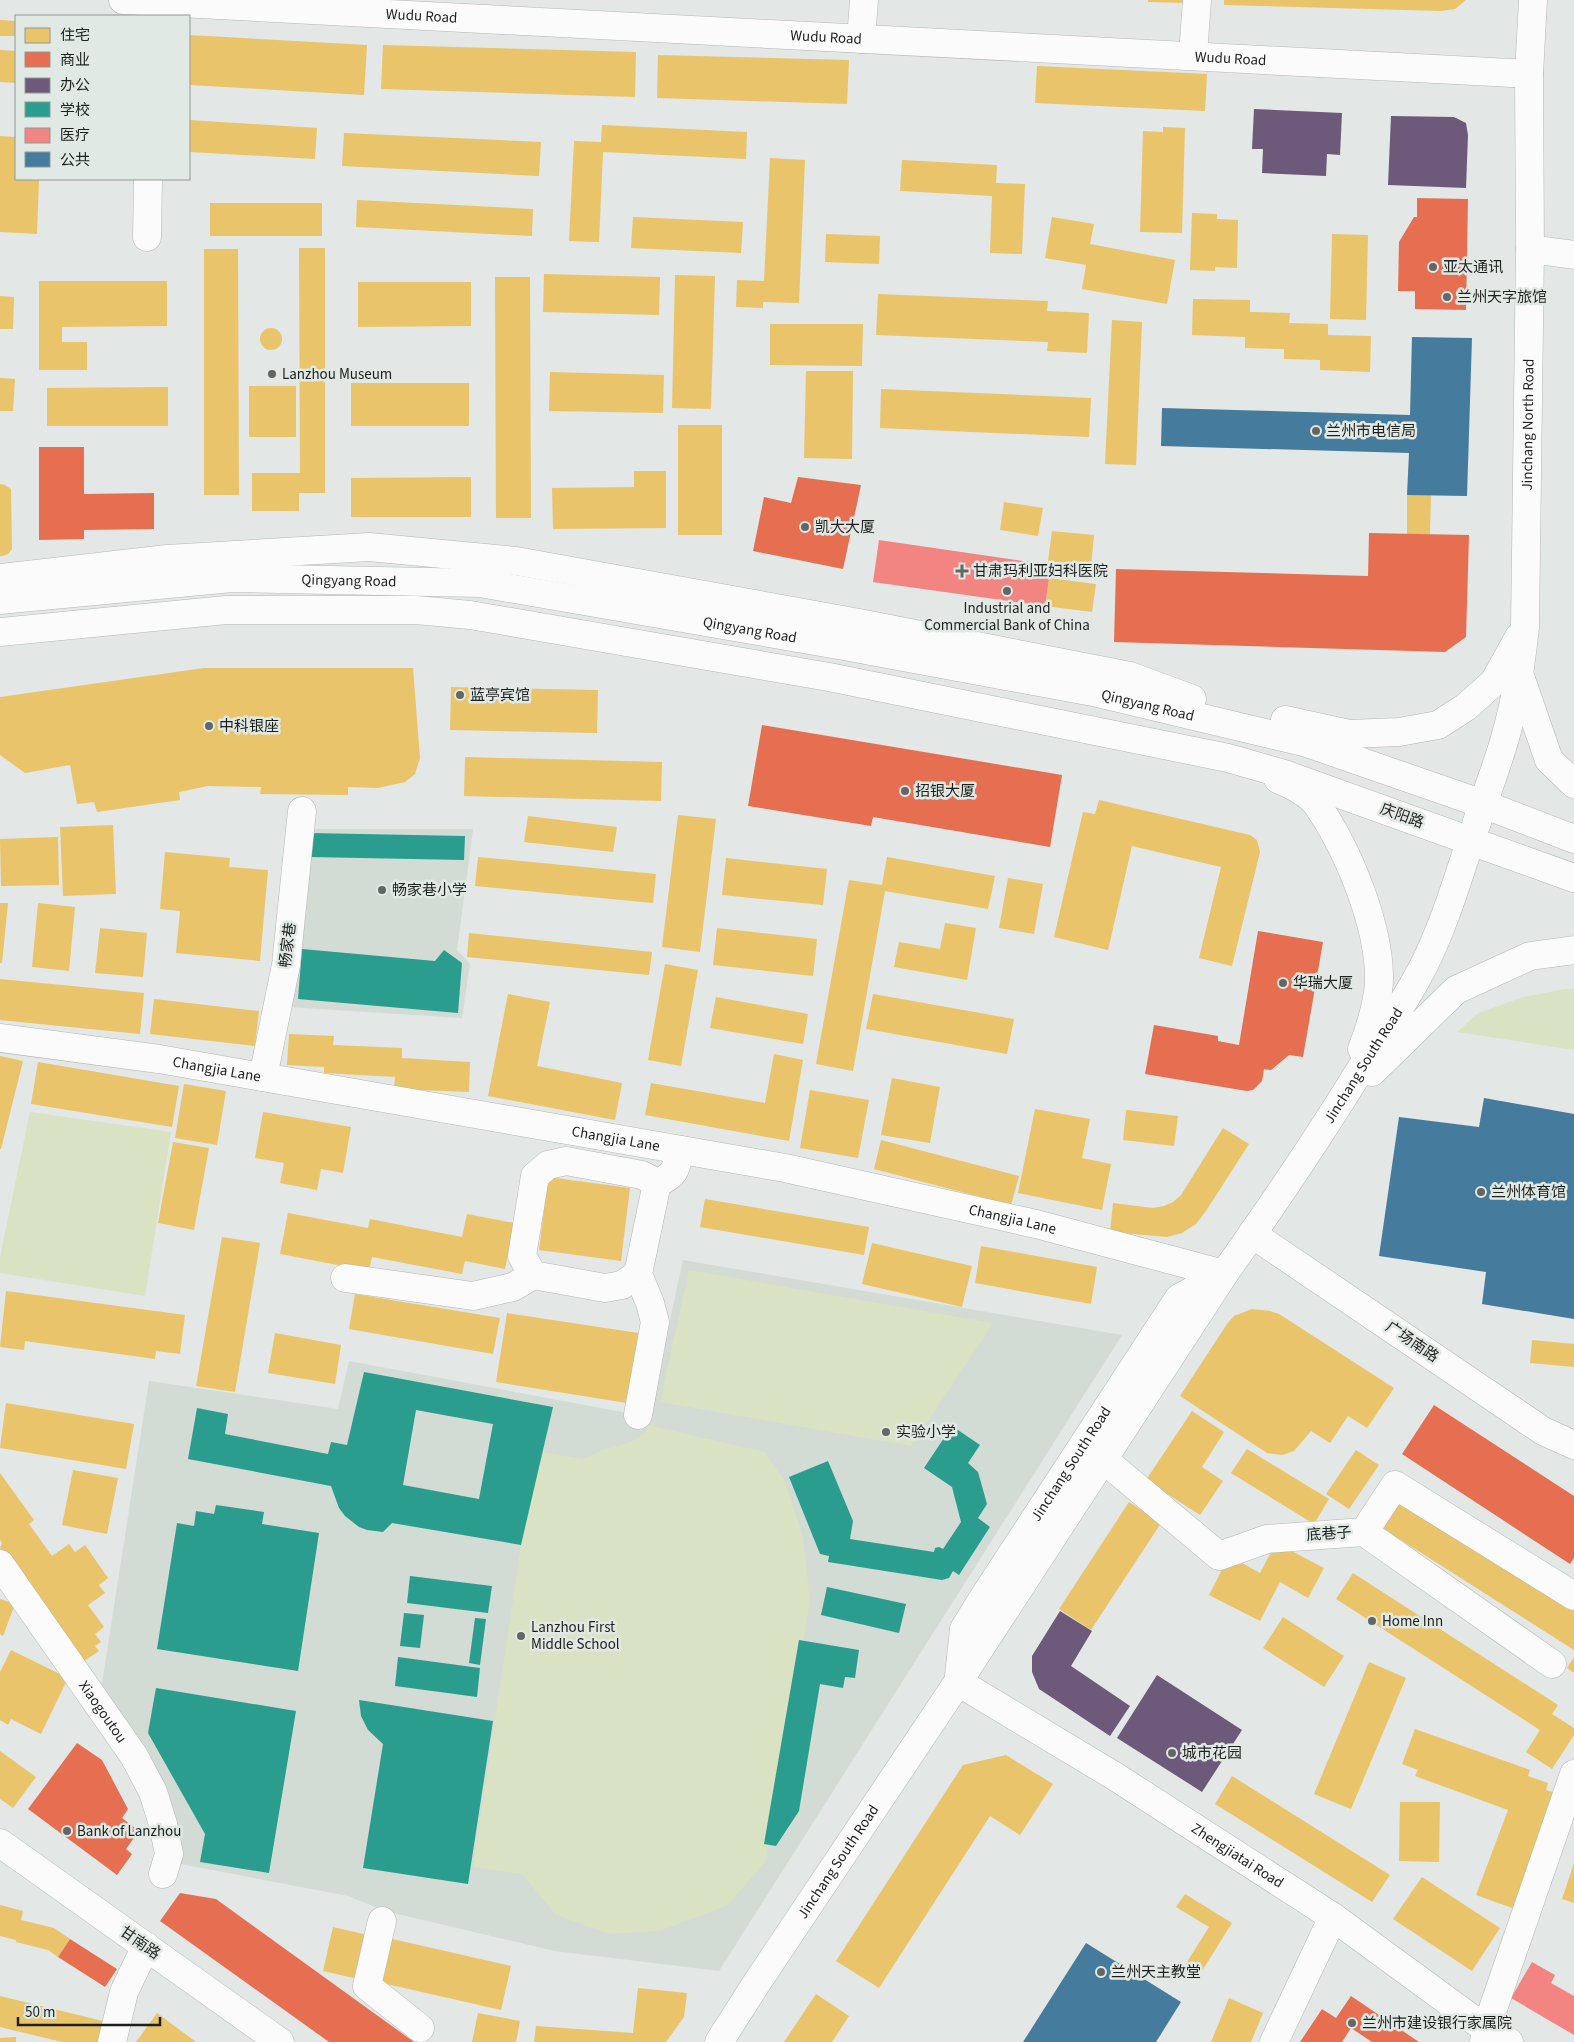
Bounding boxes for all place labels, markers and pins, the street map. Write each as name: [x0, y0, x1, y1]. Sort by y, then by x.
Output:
place label: 亚太通讯: [1443, 257, 1503, 278]
marker: 亚太通讯: [1427, 261, 1439, 273]
place label: 兰州天字旅馆: [1457, 287, 1547, 308]
marker: 兰州天字旅馆: [1441, 291, 1453, 303]
place label: Lanzhou Museum: [282, 364, 392, 385]
marker: Lanzhou Museum: [266, 368, 278, 380]
place label: 兰州市电信局: [1326, 421, 1416, 442]
marker: 兰州市电信局: [1310, 425, 1322, 437]
place label: 凯大大厦: [815, 517, 875, 538]
marker: 凯大大厦: [799, 521, 811, 533]
place label: 甘肃玛利亚妇科医院: [973, 561, 1108, 582]
marker: 甘肃玛利亚妇科医院: [955, 564, 969, 578]
marker: Industrial and Commercial Bank of China: [1001, 585, 1013, 597]
place label: Industrial and Commercial Bank of China: [924, 598, 1090, 636]
place label: 蓝亭宾馆: [470, 685, 530, 706]
marker: 蓝亭宾馆: [454, 689, 466, 701]
place label: 中科银座: [219, 716, 279, 737]
marker: 中科银座: [203, 720, 215, 732]
place label: 招银大厦: [915, 781, 975, 802]
marker: 招银大厦: [899, 785, 911, 797]
place label: 畅家巷小学: [392, 880, 467, 901]
marker: 畅家巷小学: [376, 884, 388, 896]
place label: 华瑞大厦: [1293, 973, 1353, 994]
marker: 华瑞大厦: [1277, 977, 1289, 989]
place label: 兰州体育馆: [1491, 1182, 1566, 1203]
marker: 兰州体育馆: [1475, 1186, 1487, 1198]
place label: 实验小学: [896, 1422, 956, 1443]
marker: 实验小学: [880, 1426, 892, 1438]
place label: Home Inn: [1382, 1611, 1443, 1632]
marker: Home Inn: [1366, 1615, 1378, 1627]
place label: Lanzhou First Middle School: [531, 1617, 620, 1655]
marker: Lanzhou First Middle School: [515, 1630, 527, 1642]
place label: 城市花园: [1182, 1743, 1242, 1764]
marker: 城市花园: [1166, 1747, 1178, 1759]
place label: Bank of Lanzhou: [77, 1821, 181, 1842]
marker: Bank of Lanzhou: [61, 1825, 73, 1837]
place label: 兰州天主教堂: [1111, 1962, 1201, 1983]
marker: 兰州天主教堂: [1095, 1966, 1107, 1978]
place label: 兰州市建设银行家属院: [1362, 2013, 1512, 2034]
marker: 兰州市建设银行家属院: [1346, 2017, 1358, 2029]

